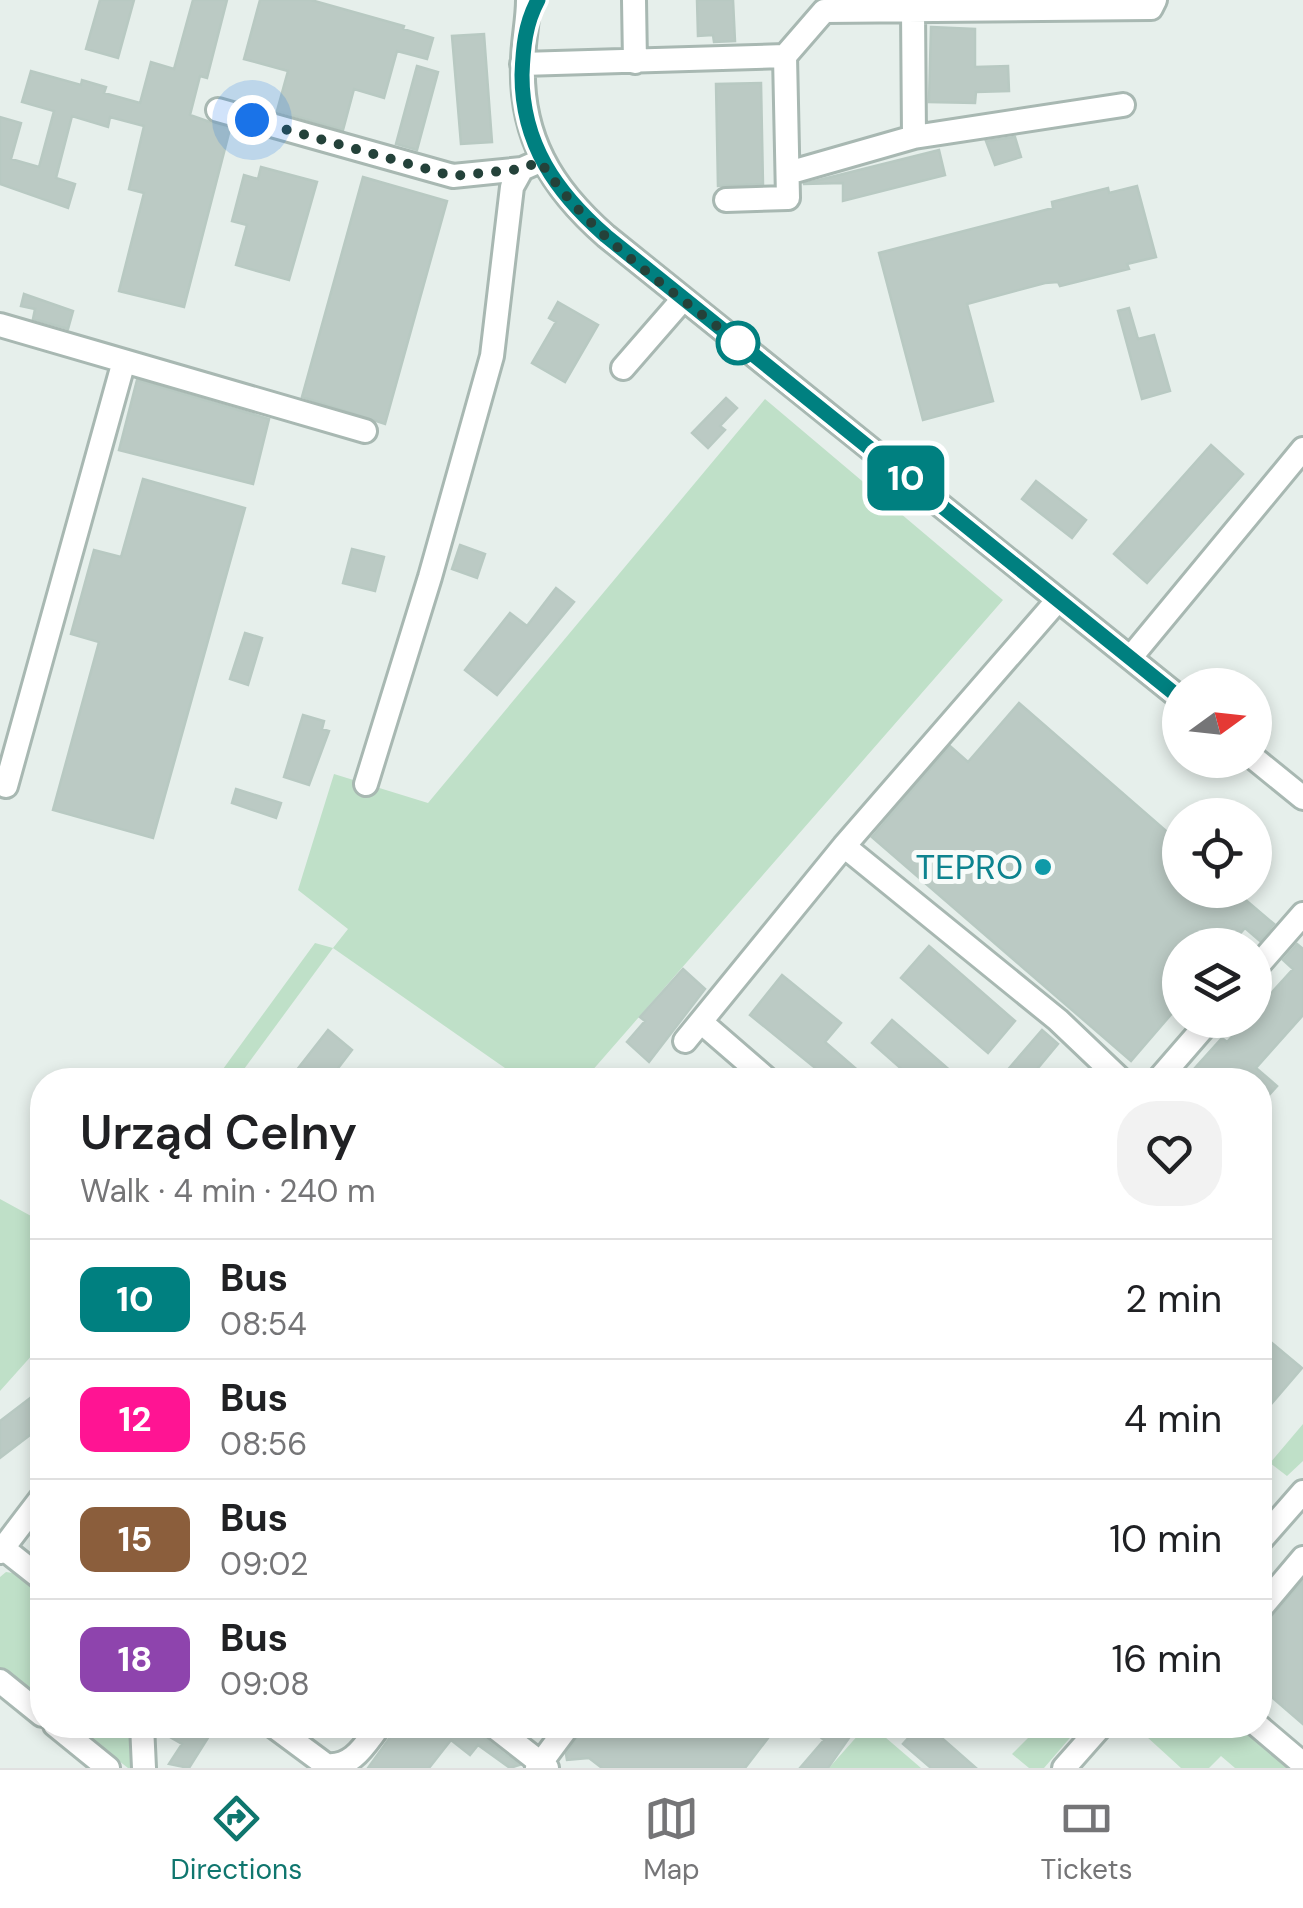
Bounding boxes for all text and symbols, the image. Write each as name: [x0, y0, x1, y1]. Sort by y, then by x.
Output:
your location: [227, 95, 277, 145]
unlabelled marker: [717, 322, 759, 364]
line badge: 10: [861, 446, 951, 510]
text: 10: [887, 455, 925, 501]
north arrow: [1162, 668, 1272, 778]
map controls: [1162, 668, 1272, 1038]
button: locate: [1162, 798, 1272, 908]
place label: TEPRO: [915, 844, 1023, 890]
marker: TEPRO: [1032, 856, 1054, 878]
button: layers: [1162, 928, 1272, 1038]
text: Urząd Celny: [80, 1101, 357, 1164]
button: heart: [1117, 1101, 1222, 1206]
text: Walk · 4 min · 240 m: [80, 1170, 376, 1212]
text: Bus: [220, 1253, 288, 1303]
text: 2 min: [1125, 1274, 1222, 1324]
text: 10: [116, 1276, 154, 1322]
text: 08:54: [220, 1303, 307, 1345]
text: Bus: [220, 1373, 288, 1423]
text: 4 min: [1124, 1394, 1222, 1444]
text: 12: [119, 1396, 151, 1442]
text: 08:56: [220, 1423, 307, 1465]
text: Bus: [220, 1493, 288, 1543]
text: 10 min: [1109, 1514, 1222, 1564]
text: 15: [118, 1516, 152, 1562]
text: 09:02: [220, 1543, 308, 1585]
text: Bus: [220, 1613, 288, 1663]
text: 16 min: [1111, 1634, 1222, 1684]
text: 18: [118, 1636, 152, 1682]
text: 09:08: [220, 1663, 310, 1705]
tab: Directions: [170, 1791, 302, 1888]
tab: Map: [643, 1791, 700, 1888]
tab: Tickets: [1040, 1791, 1132, 1888]

